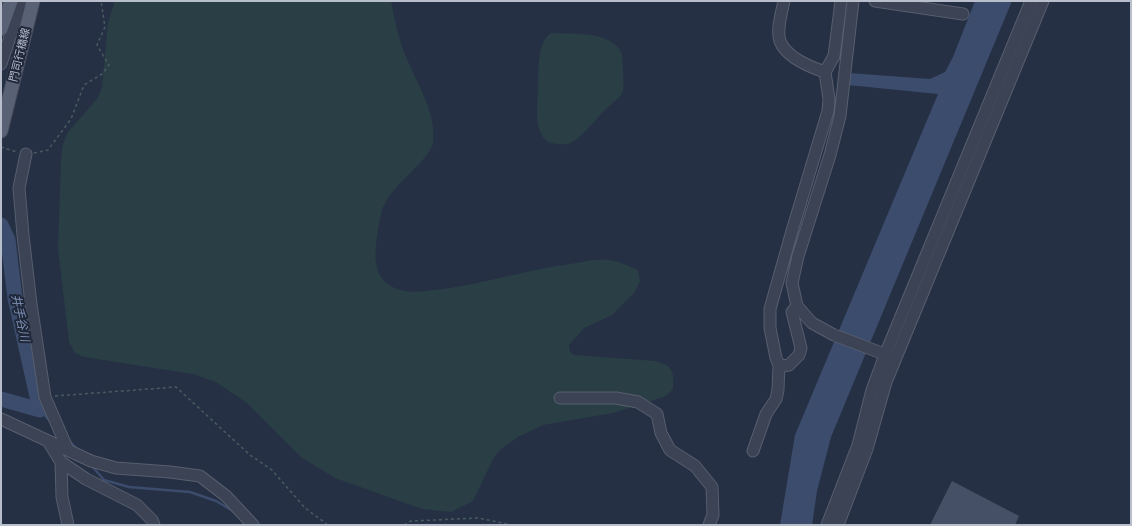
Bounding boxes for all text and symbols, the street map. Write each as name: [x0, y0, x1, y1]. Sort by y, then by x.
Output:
street label: 門司行橋線: [7, 27, 33, 83]
water label: 井手谷川: [8, 293, 32, 343]

